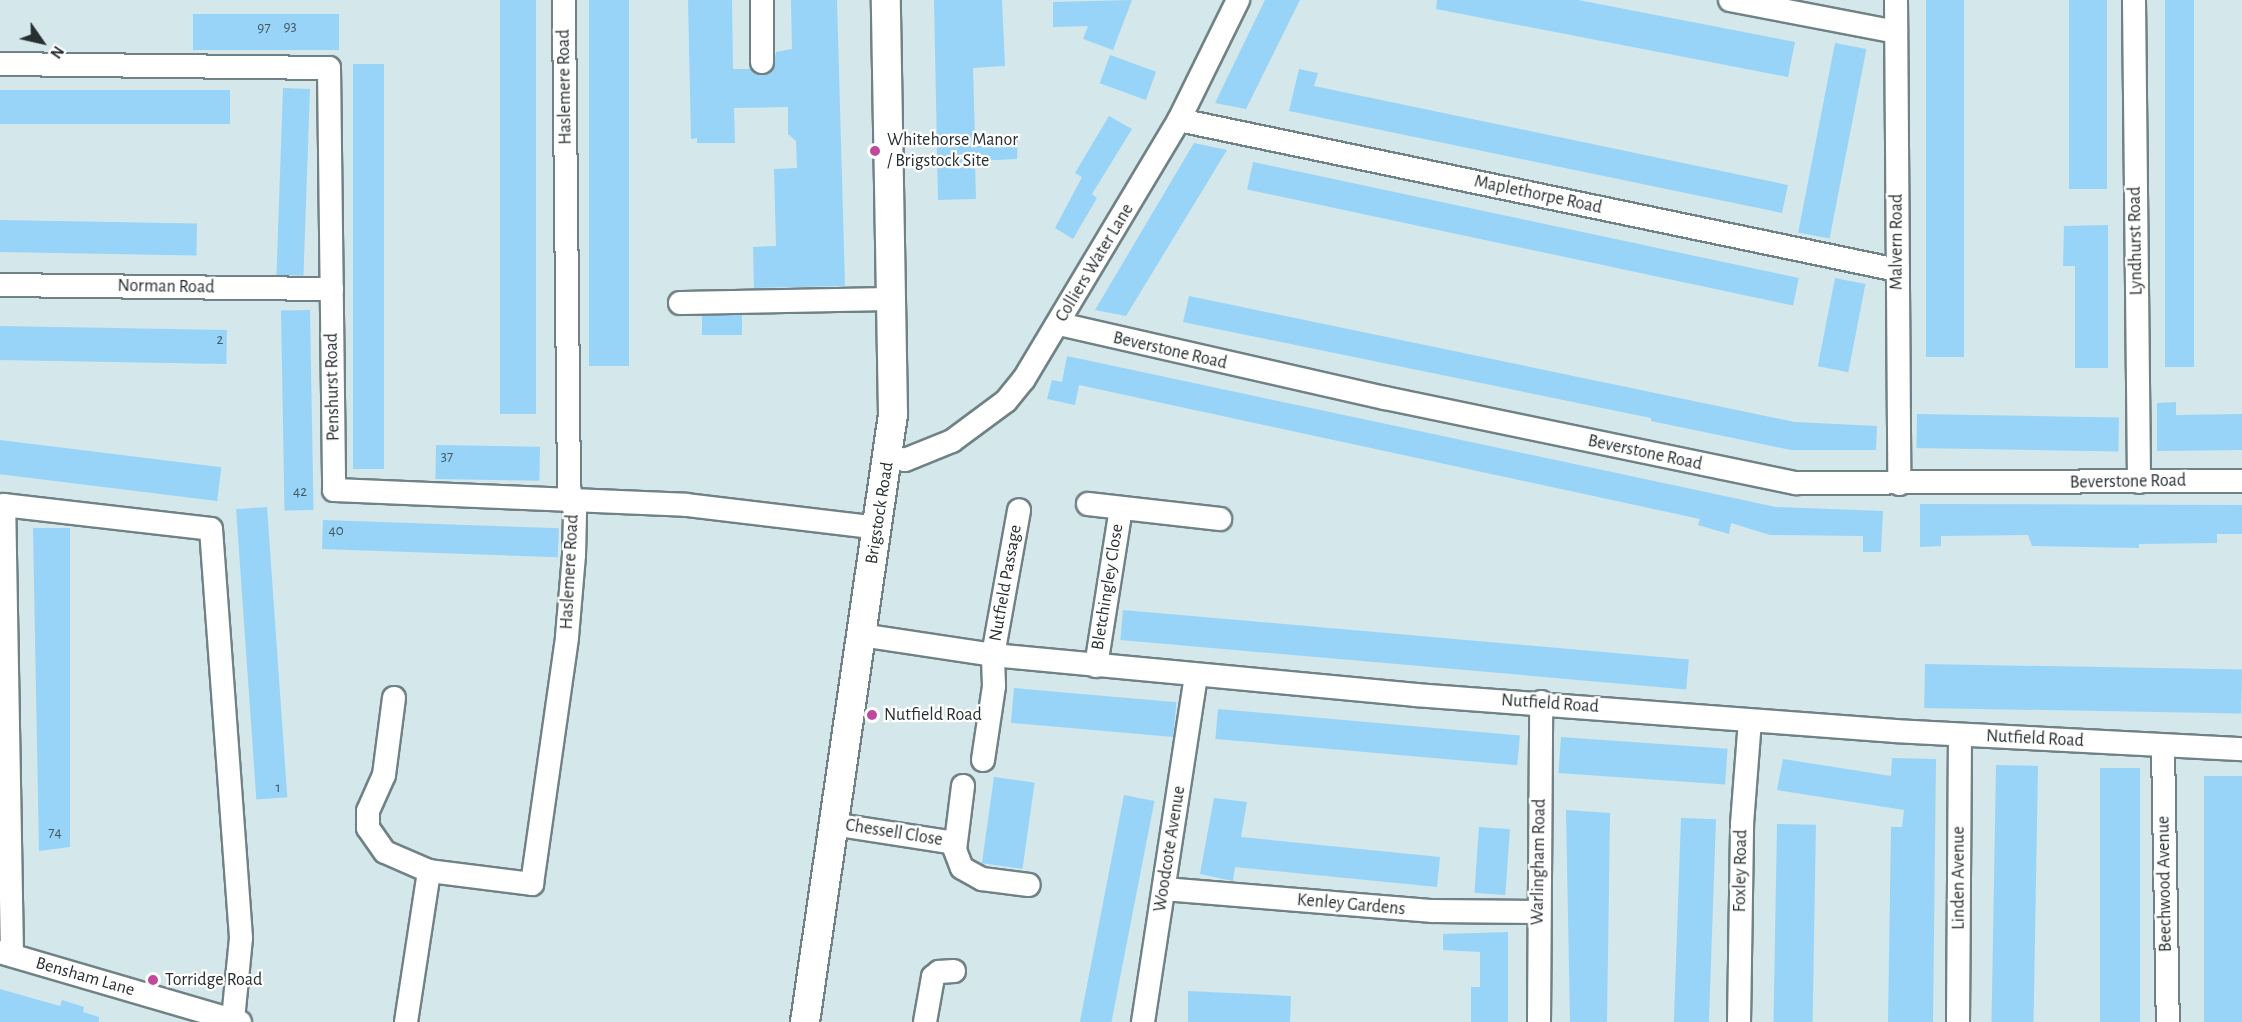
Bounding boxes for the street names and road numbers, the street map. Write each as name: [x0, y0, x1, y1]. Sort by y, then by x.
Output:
street label: Haslemere Road: [553, 29, 577, 145]
street label: Maplethorpe Road: [1472, 171, 1604, 219]
street label: Lyndhurst Road: [2124, 186, 2148, 296]
street label: Malvern Road: [1886, 194, 1908, 290]
street label: Colliers Water Lane: [1051, 200, 1139, 326]
street label: Norman Road: [117, 275, 215, 299]
street label: Beverstone Road: [1111, 327, 1229, 375]
street label: Penshurst Road: [321, 333, 345, 441]
street label: Beverstone Road: [1586, 430, 1704, 476]
street label: Brigstock Road: [861, 460, 899, 566]
street label: Beverstone Road: [2070, 470, 2186, 494]
street label: Haslemere Road: [556, 514, 584, 630]
street label: Bletchingley Close: [1087, 522, 1129, 652]
street label: Nutfield Passage: [985, 523, 1027, 643]
street label: Nutfield Road: [1500, 690, 1600, 718]
street label: Nutfield Road: [1986, 726, 2084, 752]
street label: Woodcote Avenue: [1149, 784, 1191, 914]
street label: Warlingham Road: [1527, 799, 1551, 925]
street label: Chessell Close: [844, 815, 944, 851]
street label: Beechwood Avenue: [2153, 816, 2177, 952]
street label: Linden Avenue: [1948, 826, 1970, 930]
street label: Foxley Road: [1729, 829, 1753, 913]
street label: Kenley Gardens: [1296, 890, 1406, 920]
street label: Bensham Lane: [33, 953, 137, 1001]

